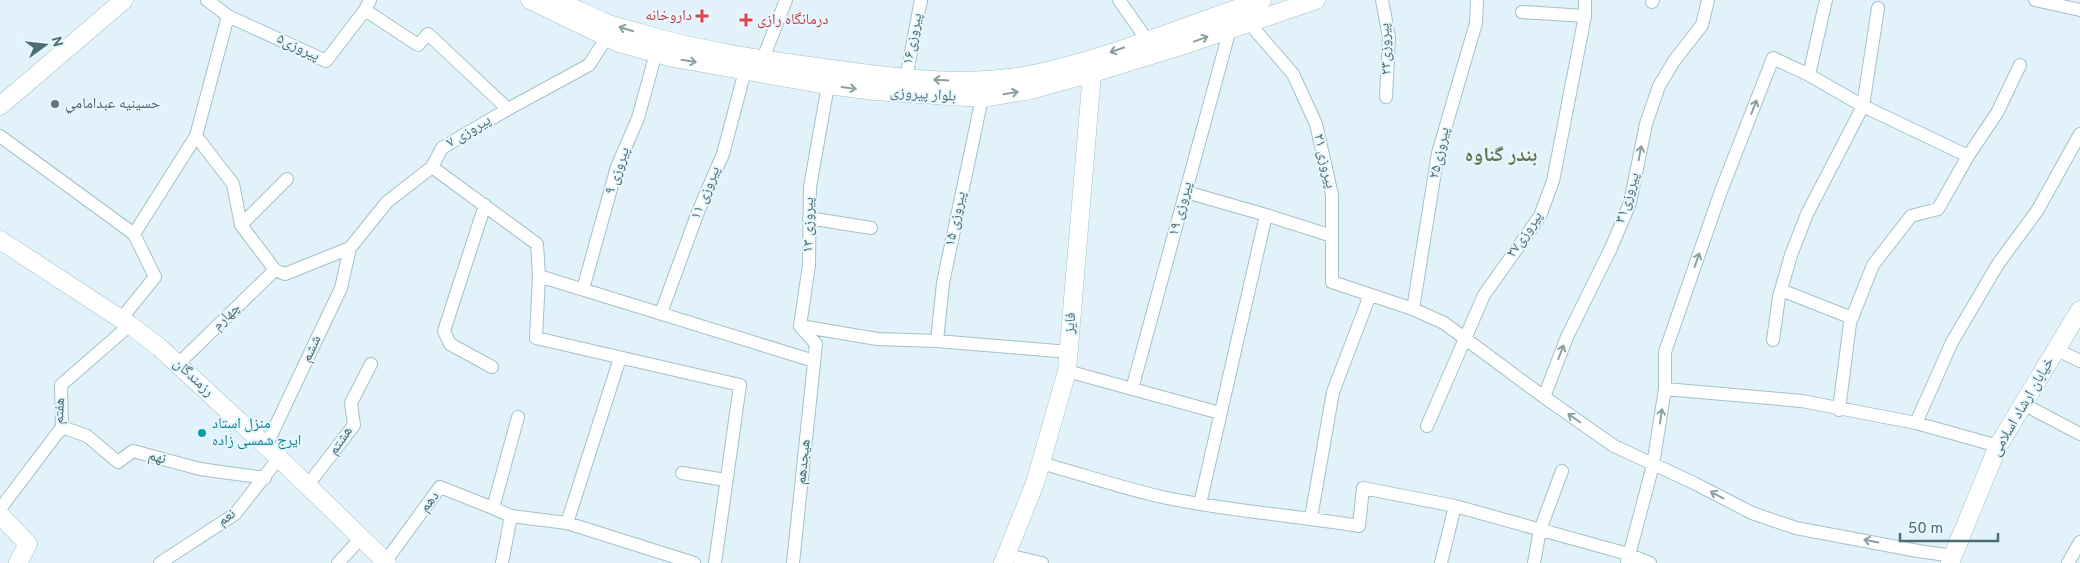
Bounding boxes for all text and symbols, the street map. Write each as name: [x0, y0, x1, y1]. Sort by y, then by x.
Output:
place label: داروخانه: [645, 7, 692, 26]
marker: داروخانه: [696, 10, 708, 22]
place label: درمانگاه رازی: [757, 11, 829, 30]
street label: پیروزی۱۶: [899, 12, 927, 66]
marker: درمانگاه رازی: [739, 13, 753, 27]
north arrow: [20, 20, 70, 70]
one-way arrow: [618, 23, 634, 33]
street label: پیروزی۲۳: [1376, 23, 1396, 75]
street label: پیروزی۵: [273, 30, 323, 66]
one-way arrow: [1193, 34, 1208, 43]
text: N: [47, 35, 66, 49]
one-way arrow: [1110, 46, 1125, 55]
one-way arrow: [681, 56, 697, 66]
one-way arrow: [933, 76, 949, 85]
one-way arrow: [841, 83, 857, 93]
street label: بلوار پیروزی: [889, 83, 957, 107]
one-way arrow: [1003, 88, 1019, 98]
place label: حسينيه عبدامامي: [65, 95, 161, 114]
marker: حسينيه عبدامامي: [49, 98, 61, 110]
one-way arrow: [1749, 100, 1759, 115]
street label: پیروزی ۷: [443, 111, 495, 153]
street label: پیروزی۲۵: [1425, 126, 1455, 180]
street label: پیروزی ۲۱: [1308, 132, 1340, 190]
district label: بندر گناوه: [1465, 143, 1537, 169]
street label: پیروزی ۹: [601, 145, 635, 197]
one-way arrow: [1636, 146, 1646, 162]
street label: پیروزی ۱۱: [687, 164, 725, 222]
street label: پیروزی۳۱: [1611, 170, 1645, 226]
street label: پیروزی ۱۹: [1165, 180, 1197, 238]
street label: پیروزی ۱۵: [941, 190, 971, 248]
street label: پیروزی ۱۳: [799, 197, 819, 253]
street label: پیروزی۲۷: [1503, 208, 1547, 262]
one-way arrow: [1693, 252, 1702, 268]
street label: چهارم: [209, 299, 245, 335]
street label: فایز: [1061, 312, 1081, 335]
street label: ششم: [298, 332, 327, 366]
one-way arrow: [1557, 345, 1566, 360]
street label: رزمندگان: [169, 354, 217, 402]
street label: خیابان ارشاد اسلامی: [1987, 354, 2059, 460]
street label: هفتم: [50, 397, 70, 425]
one-way arrow: [1656, 409, 1666, 425]
one-way arrow: [1567, 413, 1581, 423]
place label: منزل استاد ایرج شمسى زاده: [212, 415, 301, 451]
street label: هشتم: [324, 423, 358, 459]
marker: منزل استاد ایرج شمسى زاده: [196, 427, 208, 439]
street label: هیجدهم: [792, 438, 816, 486]
street label: نهم: [146, 447, 168, 469]
street label: دهم: [416, 488, 444, 516]
one-way arrow: [1709, 490, 1724, 500]
street label: نعم: [214, 505, 240, 531]
scale bar: [1900, 510, 1998, 542]
text: 50 m: [1908, 520, 1943, 539]
one-way arrow: [1864, 535, 1880, 545]

